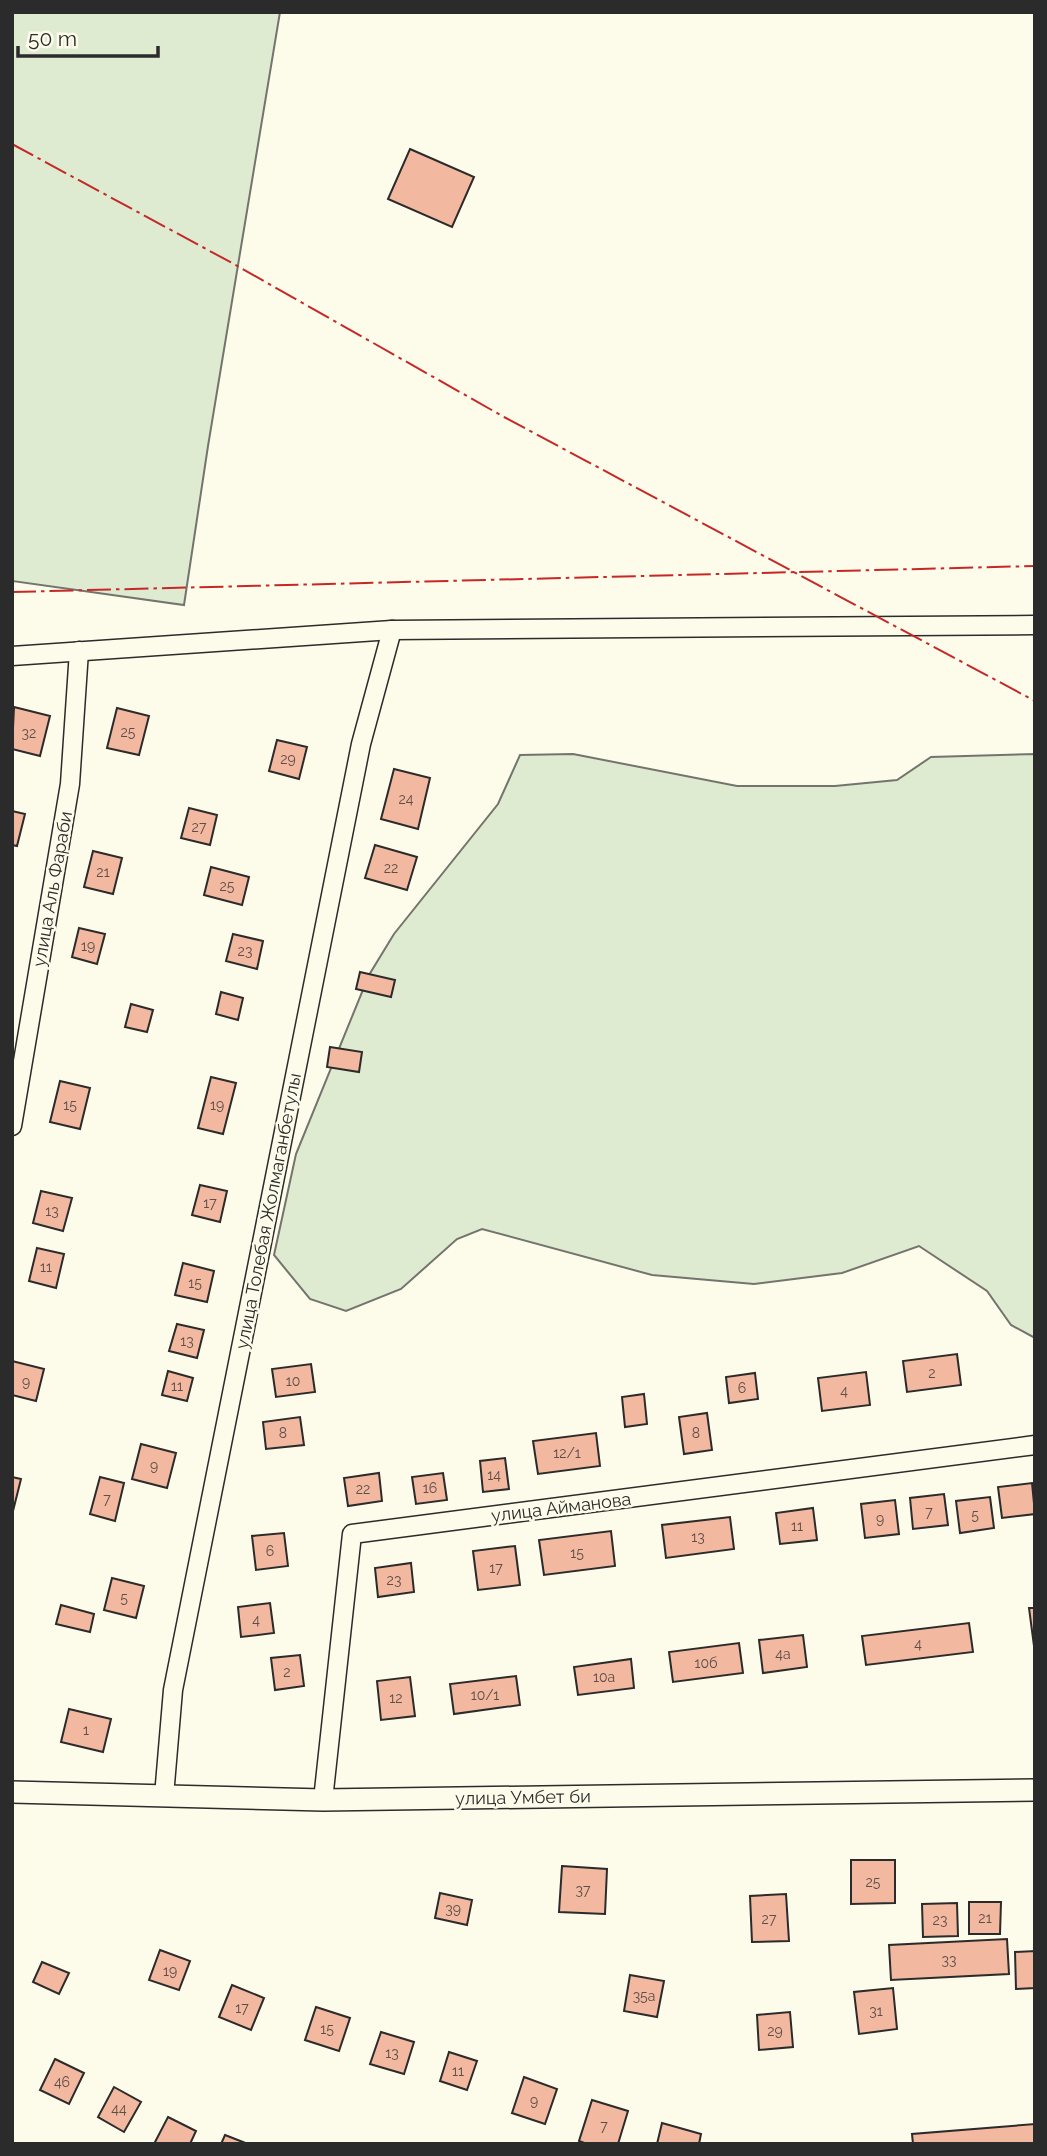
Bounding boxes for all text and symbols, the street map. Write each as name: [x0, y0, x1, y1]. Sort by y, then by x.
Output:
scale bar: [18, 14, 158, 58]
text: 50 m: [28, 26, 77, 51]
house number: 25: [121, 724, 136, 740]
house number: 32: [22, 725, 36, 741]
house number: 29: [280, 751, 296, 767]
house number: 24: [399, 791, 414, 807]
street label: улица Аль Фараби: [28, 810, 76, 968]
house number: 27: [192, 819, 207, 835]
house number: 22: [384, 860, 398, 876]
house number: 21: [96, 864, 110, 880]
house number: 25: [220, 878, 235, 894]
house number: 19: [81, 938, 95, 954]
house number: 23: [238, 943, 252, 959]
street label: улица Толебая Жолмаганбетулы: [231, 1071, 305, 1351]
house number: 15: [63, 1097, 77, 1113]
house number: 19: [210, 1097, 224, 1113]
house number: 17: [203, 1195, 217, 1211]
house number: 13: [45, 1203, 59, 1219]
house number: 11: [40, 1259, 52, 1275]
house number: 15: [188, 1275, 202, 1291]
house number: 13: [180, 1333, 194, 1349]
house number: 2: [928, 1365, 936, 1381]
house number: 10: [286, 1373, 300, 1389]
house number: 9: [22, 1374, 30, 1390]
house number: 11: [171, 1378, 183, 1394]
house number: 6: [738, 1380, 746, 1396]
house number: 4: [840, 1383, 848, 1399]
house number: 8: [279, 1425, 287, 1441]
house number: 8: [692, 1425, 700, 1441]
house number: 12/1: [553, 1445, 581, 1461]
house number: 9: [150, 1458, 158, 1474]
house number: 14: [487, 1467, 501, 1483]
house number: 16: [423, 1480, 437, 1496]
house number: 22: [356, 1481, 370, 1497]
street label: улица Айманова: [490, 1488, 632, 1526]
house number: 7: [103, 1491, 111, 1507]
house number: 7: [925, 1504, 933, 1520]
house number: 5: [971, 1507, 979, 1523]
house number: 9: [876, 1511, 884, 1527]
house number: 11: [791, 1518, 803, 1534]
house number: 13: [691, 1529, 705, 1545]
house number: 6: [266, 1543, 274, 1559]
house number: 15: [570, 1545, 584, 1561]
house number: 17: [489, 1560, 503, 1576]
house number: 23: [387, 1572, 401, 1588]
house number: 5: [120, 1590, 128, 1606]
house number: 4: [252, 1612, 260, 1628]
house number: 4: [914, 1636, 922, 1652]
house number: 4а: [775, 1646, 791, 1662]
house number: 10б: [694, 1655, 718, 1671]
house number: 2: [283, 1664, 291, 1680]
house number: 10а: [593, 1669, 615, 1685]
house number: 10/1: [471, 1687, 499, 1703]
house number: 12: [389, 1690, 403, 1706]
house number: 1: [83, 1722, 89, 1738]
street label: улица Умбет би: [455, 1785, 591, 1809]
house number: 25: [866, 1874, 881, 1890]
house number: 37: [576, 1882, 591, 1898]
house number: 39: [445, 1901, 461, 1917]
house number: 21: [978, 1910, 992, 1926]
house number: 27: [762, 1911, 777, 1927]
house number: 23: [933, 1912, 947, 1928]
house number: 33: [942, 1952, 956, 1968]
house number: 19: [163, 1963, 177, 1979]
house number: 35а: [633, 1988, 655, 2004]
house number: 17: [235, 2000, 249, 2016]
house number: 31: [869, 2003, 883, 2019]
house number: 15: [320, 2021, 334, 2037]
house number: 29: [767, 2023, 783, 2039]
house number: 13: [385, 2045, 399, 2061]
house number: 11: [452, 2063, 464, 2079]
house number: 46: [54, 2074, 70, 2090]
house number: 9: [530, 2093, 538, 2109]
house number: 44: [111, 2101, 127, 2117]
house number: 7: [600, 2118, 608, 2134]

